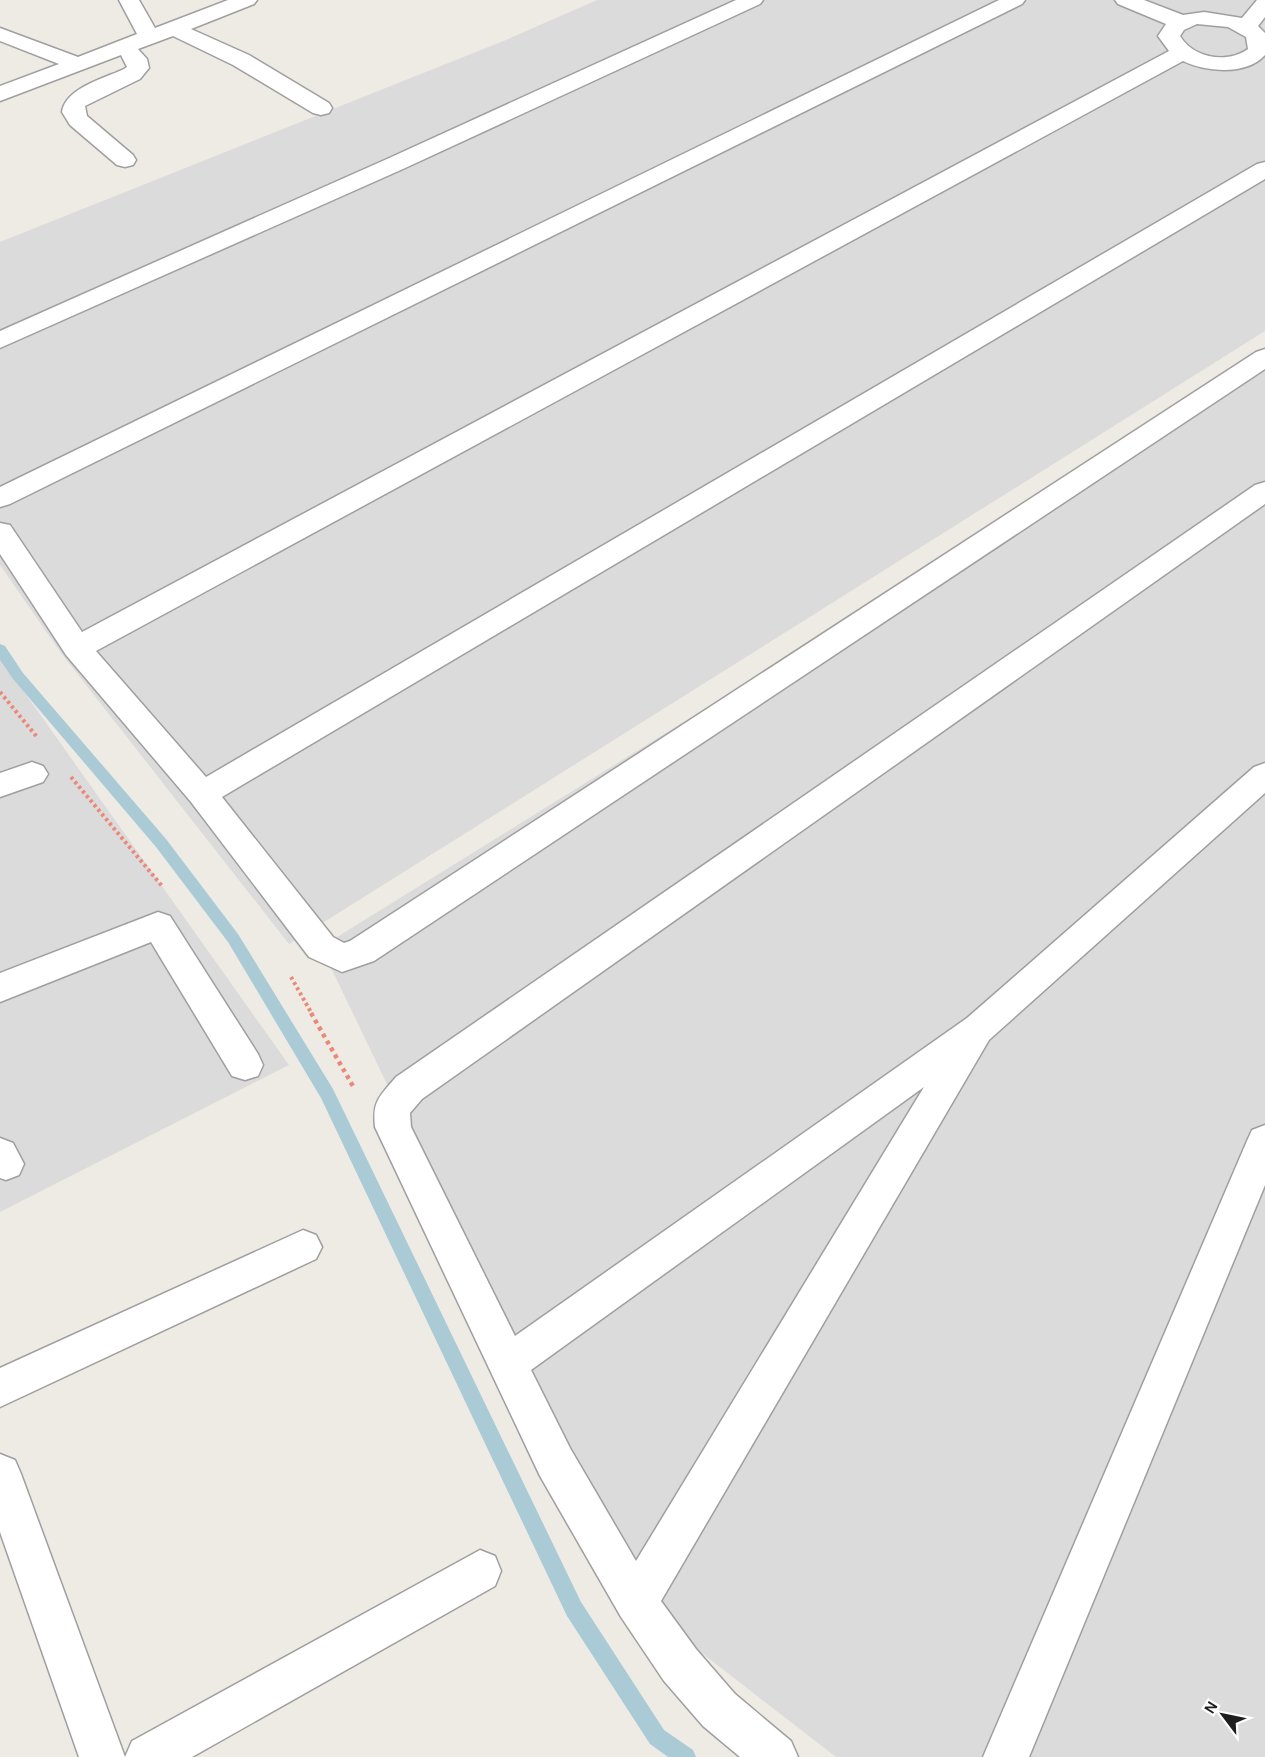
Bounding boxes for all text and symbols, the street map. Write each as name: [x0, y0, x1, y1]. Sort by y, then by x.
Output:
north arrow: [1193, 1685, 1253, 1745]
text: N: [1200, 1697, 1222, 1717]

